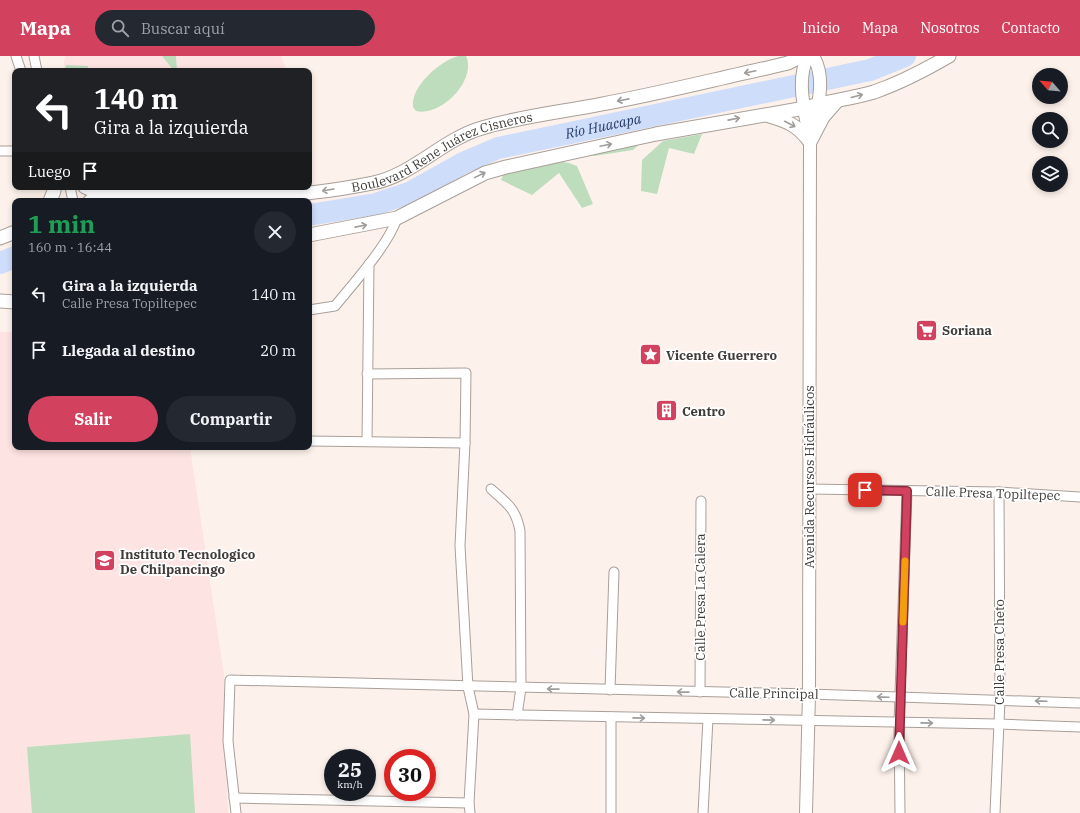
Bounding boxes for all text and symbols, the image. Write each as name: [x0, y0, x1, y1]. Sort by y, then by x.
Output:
search box: [95, 10, 375, 46]
text: Mapa: [20, 16, 71, 40]
icon: search: [109, 17, 131, 39]
text: Buscar aquí: [141, 19, 225, 38]
text: Inicio: [802, 19, 840, 37]
text: Mapa: [862, 19, 898, 37]
text: Nosotros: [920, 19, 980, 37]
text: Contacto: [1002, 19, 1060, 37]
north arrow: [1032, 68, 1068, 104]
map controls: [1032, 68, 1068, 192]
one-way arrow: [744, 69, 757, 77]
text: 140 m: [94, 80, 178, 117]
icon: left: [28, 84, 80, 136]
one-way arrow: [850, 92, 863, 99]
one-way arrow: [617, 97, 630, 105]
street label: Boulevard Rene Juárez Cisneros: [350, 108, 534, 196]
water label: Río Huacapa: [563, 109, 643, 143]
button: search: [1032, 112, 1068, 148]
one-way arrow: [727, 115, 740, 123]
text: Gira a la izquierda: [94, 116, 249, 139]
one-way arrow: [784, 121, 796, 128]
one-way arrow: [599, 141, 612, 149]
button: layers: [1032, 156, 1068, 192]
icon: arrive: [79, 160, 101, 182]
text: Luego: [28, 162, 71, 181]
one-way arrow: [474, 171, 486, 178]
one-way arrow: [322, 186, 335, 194]
text: 1 min: [28, 208, 95, 240]
button: close: [254, 211, 296, 253]
one-way arrow: [354, 221, 367, 229]
text: 160 m · 16:44: [28, 239, 112, 256]
text: Gira a la izquierda: [62, 276, 198, 295]
icon: left: [28, 283, 50, 305]
text: 140 m: [251, 285, 296, 304]
text: Calle Presa Topiltepec: [62, 295, 197, 312]
supermarket icon: Soriana: [914, 317, 940, 343]
place label: Soriana: [942, 322, 993, 339]
icon: arrive: [28, 339, 50, 361]
text: Llegada al destino: [62, 341, 195, 360]
text: 20 m: [260, 341, 296, 360]
place icon: Vicente Guerrero: [638, 342, 664, 368]
place label: Vicente Guerrero: [666, 347, 778, 364]
street label: Avenida Recursos Hidráulicos: [801, 385, 818, 569]
button: Salir: [28, 396, 158, 442]
button: Compartir: [166, 396, 296, 442]
building icon: Centro: [654, 398, 680, 424]
place label: Centro: [682, 403, 726, 420]
pin: [848, 473, 882, 507]
icon: arrive: [854, 479, 876, 501]
street label: Calle Presa Topiltepec: [925, 483, 1061, 504]
street label: Calle Presa La Calera: [692, 533, 709, 661]
place label: Instituto Tecnologico De Chilpancingo: [120, 546, 256, 578]
school or university icon: Instituto Tecnologico De Chilpancingo: [91, 548, 117, 574]
street label: Calle Presa Cheto: [991, 599, 1008, 705]
street label: Calle Principal: [729, 684, 819, 703]
one-way arrow: [547, 685, 560, 692]
one-way arrow: [677, 688, 690, 695]
one-way arrow: [877, 693, 890, 700]
one-way arrow: [1035, 697, 1048, 705]
one-way arrow: [632, 714, 645, 722]
one-way arrow: [762, 717, 775, 724]
one-way arrow: [920, 719, 933, 727]
position arrow: [878, 732, 920, 774]
speed limit sign: 30: [384, 749, 436, 801]
text: 25: [338, 756, 362, 783]
text: km/h: [337, 778, 363, 791]

